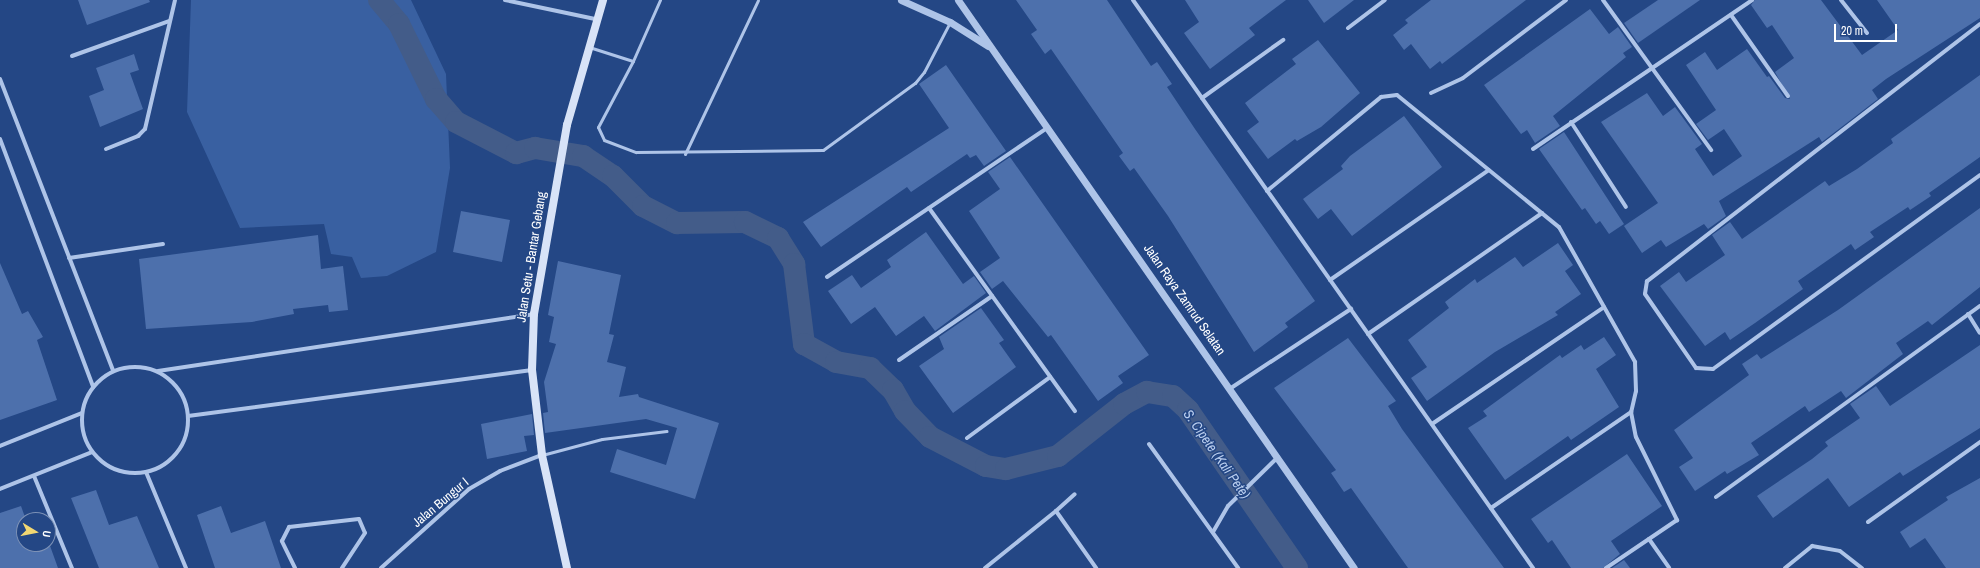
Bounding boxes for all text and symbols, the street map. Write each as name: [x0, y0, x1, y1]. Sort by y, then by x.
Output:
scale bar: [1836, 16, 1899, 42]
text: 20 m: [1841, 23, 1863, 39]
street label: Jalan Setu - Bantar Gebang: [514, 191, 550, 323]
street label: Jalan Raya Zamrud Selatan: [1140, 241, 1228, 359]
water label: S. Cipete (Kali Pete): [1180, 406, 1254, 502]
street label: Jalan Bungur I: [410, 475, 472, 531]
north arrow: [16, 512, 56, 552]
text: U: [39, 529, 54, 538]

